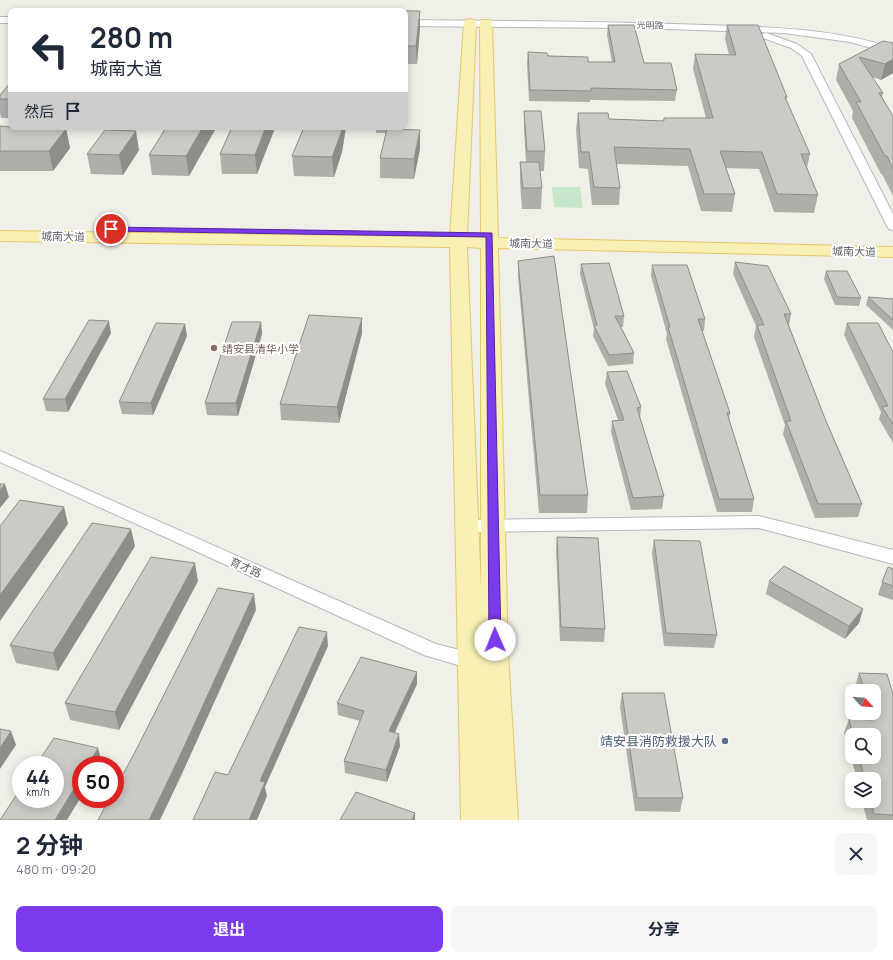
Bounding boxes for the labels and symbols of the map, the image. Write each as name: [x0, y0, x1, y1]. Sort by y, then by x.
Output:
street label: 光明路: [636, 18, 664, 32]
pin: [94, 212, 128, 246]
street label: 城南大道: [41, 228, 85, 244]
street label: 城南大道: [509, 235, 553, 251]
street label: 城南大道: [832, 243, 876, 259]
place label: 靖安县清华小学: [222, 341, 299, 356]
marker: 靖安县清华小学: [209, 343, 219, 353]
street label: 育才路: [228, 553, 264, 581]
position arrow: [474, 619, 516, 661]
north arrow: [845, 684, 881, 720]
place label: 靖安县消防救援大队: [600, 732, 717, 750]
marker: 靖安县消防救援大队: [720, 736, 730, 746]
speed limit sign: 50: [72, 756, 124, 808]

